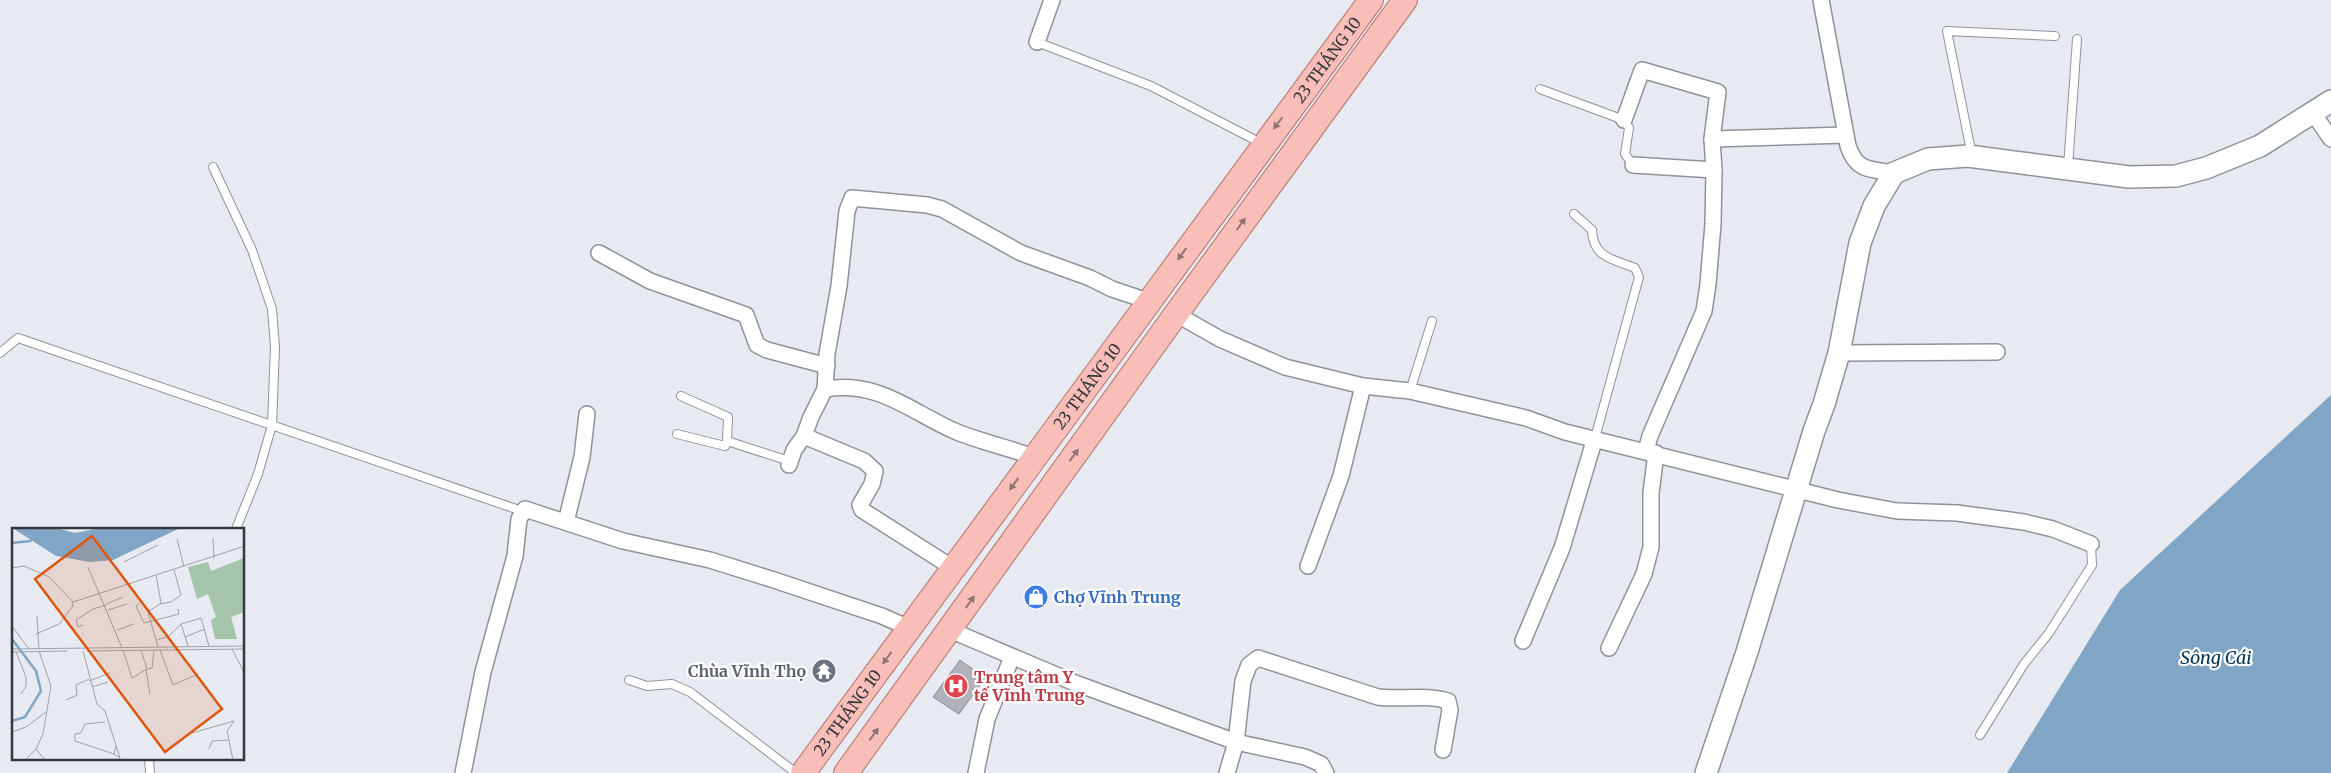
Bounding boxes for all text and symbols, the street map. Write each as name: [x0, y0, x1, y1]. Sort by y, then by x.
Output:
street label: 23 THÁNG 10: [1289, 13, 1365, 107]
one-way arrow: [1273, 116, 1284, 129]
one-way arrow: [1236, 218, 1246, 231]
one-way arrow: [1177, 247, 1187, 261]
street label: 23 THÁNG 10: [1049, 339, 1125, 433]
one-way arrow: [1069, 449, 1079, 462]
one-way arrow: [1009, 477, 1019, 491]
inset map: [12, 528, 245, 760]
shop icon: Chợ Vĩnh Trung: [1023, 584, 1049, 610]
place label: Chợ Vĩnh Trung: [1054, 587, 1181, 607]
one-way arrow: [965, 595, 975, 609]
water label: Sông Cái: [2180, 646, 2252, 669]
one-way arrow: [882, 651, 892, 665]
temple icon: Chùa Vĩnh Thọ: [811, 658, 837, 684]
place label: Chùa Vĩnh Thọ: [688, 661, 806, 681]
street label: 23 THÁNG 10: [809, 666, 886, 760]
place label: Trung tâm Y tế Vĩnh Trung: [974, 667, 1085, 705]
hospital icon: Trung tâm Y tế Vĩnh Trung: [943, 673, 969, 699]
one-way arrow: [869, 728, 880, 741]

